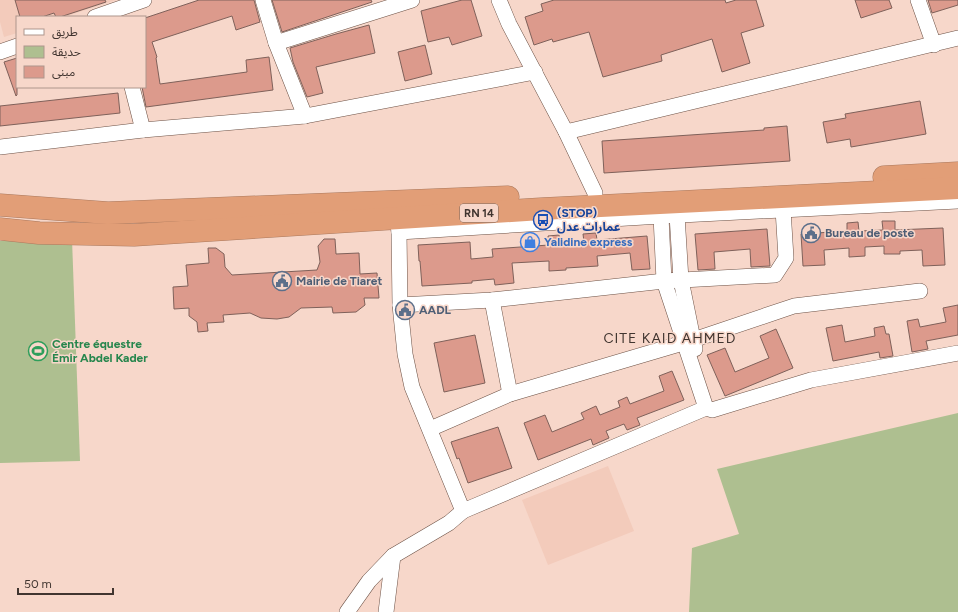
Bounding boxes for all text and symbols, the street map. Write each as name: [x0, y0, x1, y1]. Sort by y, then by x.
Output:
legend: [16, 16, 146, 88]
text: طريق: [52, 25, 78, 40]
text: حديقة: [52, 45, 81, 59]
text: مبنى: [52, 65, 75, 79]
road number: RN 14: [460, 204, 498, 222]
place label: (STOP) عمارات عدل: [557, 206, 621, 234]
bus stop icon: (STOP) عمارات عدل: [532, 209, 554, 231]
public building icon: Bureau de poste: [800, 222, 822, 244]
place label: Bureau de poste: [825, 226, 915, 240]
shop icon: Yalidine express: [519, 231, 541, 253]
place label: Yalidine express: [544, 235, 633, 249]
public building icon: Mairie de Tiaret: [271, 270, 293, 292]
place label: Mairie de Tiaret: [296, 274, 382, 288]
public building icon: AADL: [394, 299, 416, 321]
place label: AADL: [419, 303, 452, 317]
district label: CITE KAID AHMED: [603, 330, 737, 347]
place label: Centre équestre Émir Abdel Kader: [52, 337, 148, 365]
sports icon: Centre équestre Émir Abdel Kader: [27, 340, 49, 362]
scale bar: [18, 570, 113, 596]
text: 50 m: [24, 577, 52, 591]

